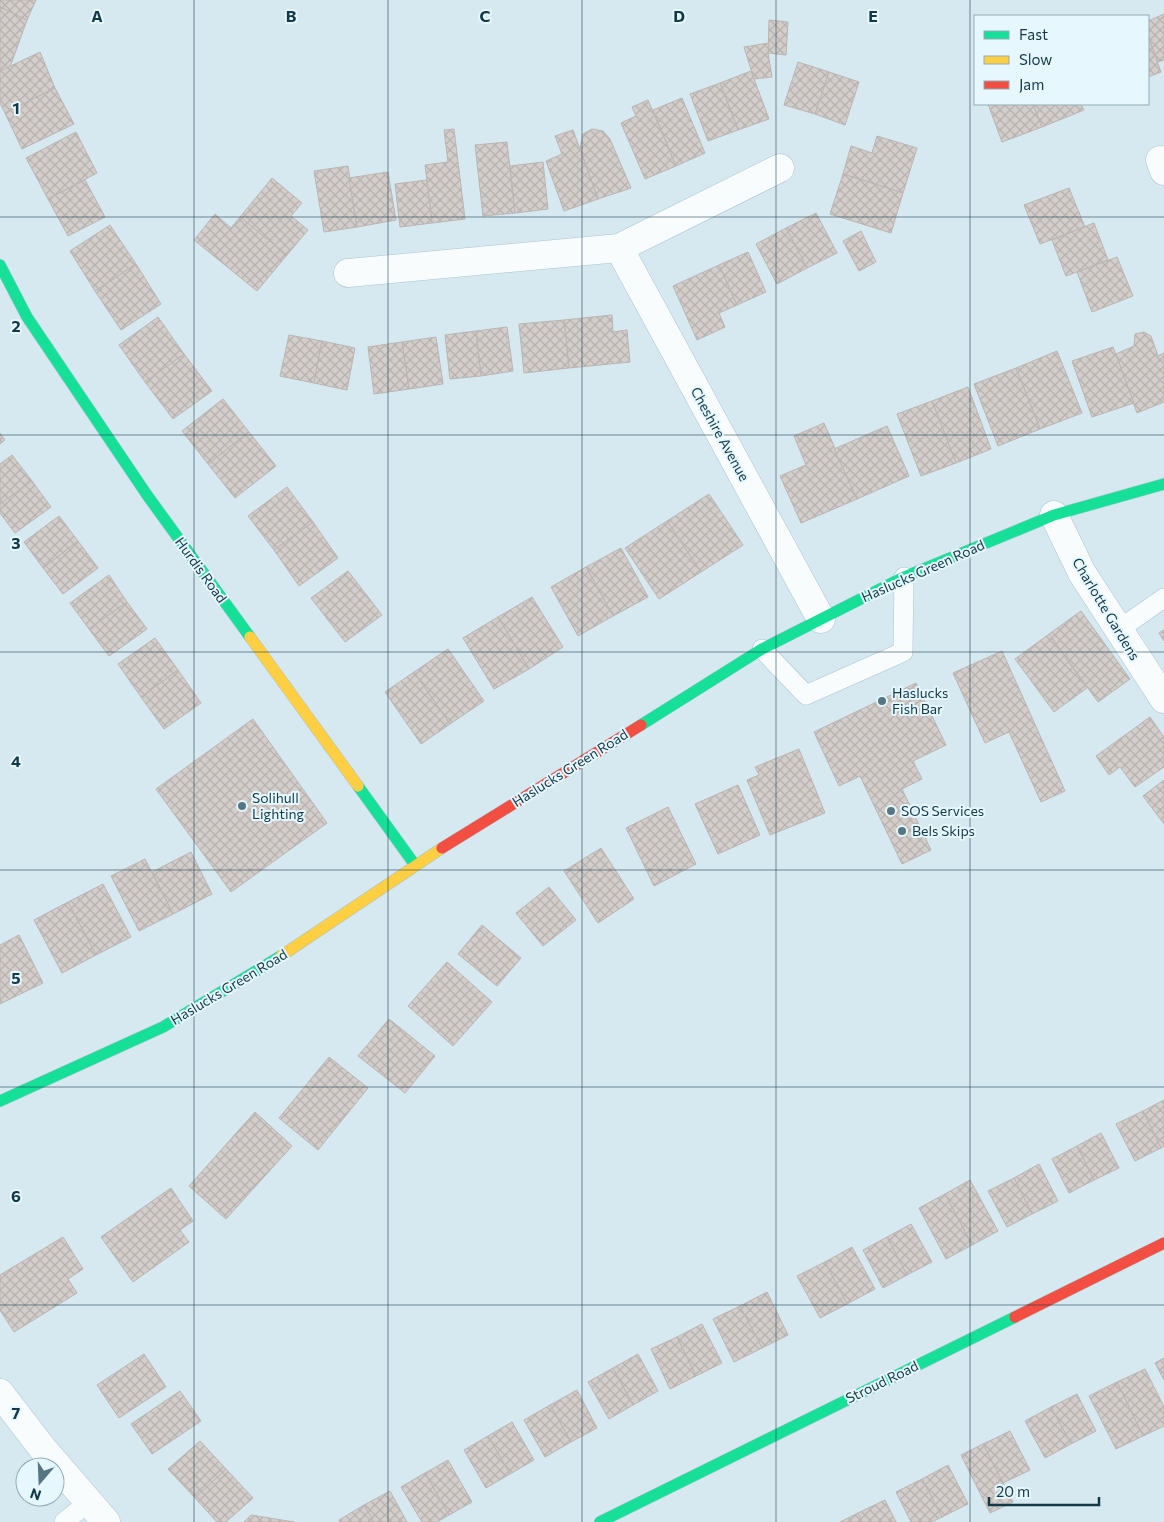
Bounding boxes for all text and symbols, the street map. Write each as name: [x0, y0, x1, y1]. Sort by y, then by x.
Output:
text: A: [91, 6, 103, 25]
text: B: [286, 6, 297, 25]
text: C: [480, 6, 491, 25]
text: D: [673, 6, 685, 25]
text: E: [868, 6, 878, 25]
legend: [974, 15, 1149, 105]
text: Fast: [1019, 25, 1048, 43]
text: Slow: [1019, 50, 1052, 68]
text: Jam: [1019, 75, 1044, 93]
text: 1: [12, 98, 20, 117]
text: 2: [11, 316, 21, 335]
street label: Cheshire Avenue: [688, 384, 753, 484]
text: 3: [11, 533, 21, 552]
street label: Hurdis Road: [172, 534, 231, 606]
street label: Haslucks Green Road: [859, 536, 987, 605]
street label: Charlotte Gardens: [1069, 554, 1144, 663]
place label: Haslucks Fish Bar: [892, 684, 948, 717]
marker: Haslucks Fish Bar: [876, 695, 888, 707]
street label: Haslucks Green Road: [509, 725, 631, 810]
text: 4: [11, 751, 21, 770]
place label: Solihull Lighting: [252, 789, 305, 822]
marker: Solihull Lighting: [236, 800, 248, 812]
place label: SOS Services: [901, 802, 984, 819]
marker: SOS Services: [885, 805, 897, 817]
place label: Bels Skips: [912, 822, 975, 839]
marker: Bels Skips: [896, 825, 908, 837]
street label: Haslucks Green Road: [167, 945, 290, 1028]
text: 5: [11, 968, 21, 987]
text: 6: [11, 1186, 21, 1205]
street label: Stroud Road: [843, 1357, 921, 1406]
text: 7: [12, 1403, 21, 1422]
north arrow: [15, 1457, 65, 1507]
scale bar: [989, 1474, 1099, 1506]
text: 20 m: [996, 1482, 1030, 1500]
text: N: [28, 1485, 43, 1505]

